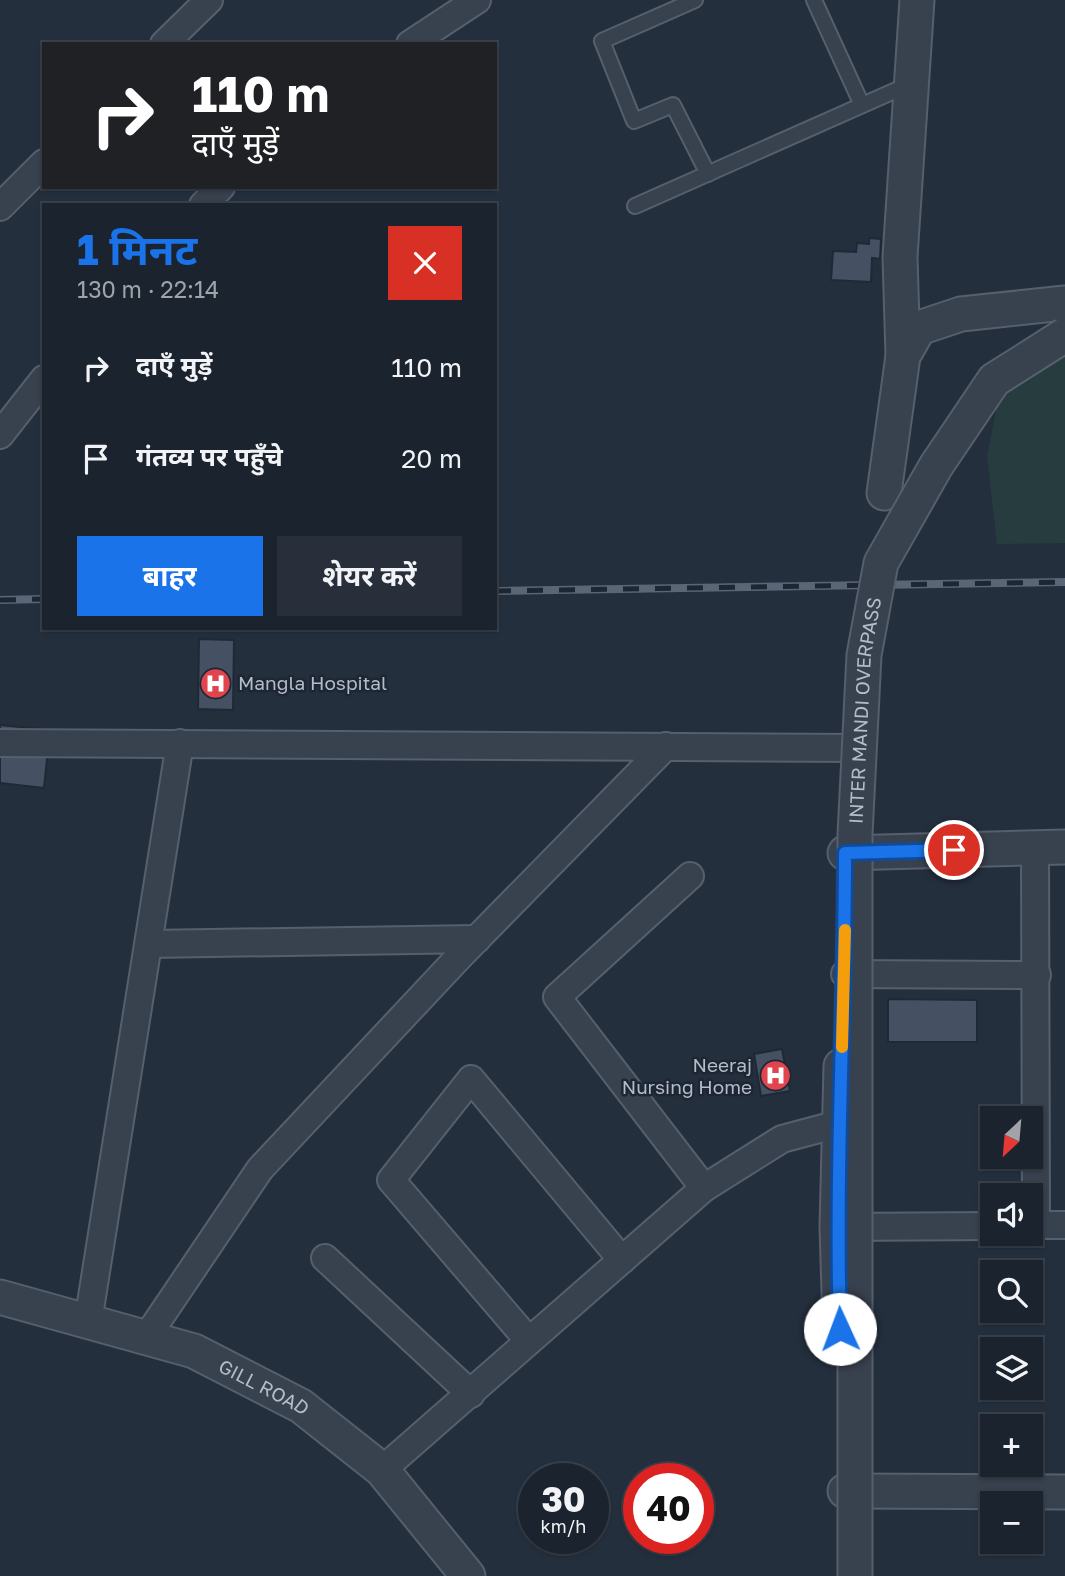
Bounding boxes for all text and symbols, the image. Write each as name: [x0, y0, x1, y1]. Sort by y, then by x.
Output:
text: 110 m: [192, 64, 329, 123]
icon: right: [77, 70, 168, 161]
text: दाएँ मुड़ें: [192, 124, 279, 162]
text: 1 मिनट: [77, 224, 197, 274]
button: close: [388, 226, 462, 300]
text: 130 m · 22:14: [77, 275, 219, 303]
icon: right: [77, 349, 115, 387]
text: दाएँ मुड़ें: [136, 350, 212, 381]
text: 110 m: [391, 352, 462, 383]
icon: arrive: [77, 440, 115, 478]
text: गंतव्य पर पहुँचे: [136, 441, 283, 472]
text: 20 m: [401, 443, 462, 474]
button: बाहर: [77, 536, 263, 616]
button: शेयर करें: [277, 536, 462, 616]
street label: INTER MANDI OVERPASS: [844, 595, 885, 824]
hospital icon: Mangla Hospital: [198, 666, 232, 700]
place label: Mangla Hospital: [238, 671, 387, 694]
pin: [924, 820, 984, 880]
icon: arrive: [935, 831, 973, 869]
place label: Neeraj Nursing Home: [622, 1053, 752, 1098]
hospital icon: Neeraj Nursing Home: [758, 1059, 792, 1093]
north arrow: [980, 1106, 1043, 1169]
map controls: [980, 1106, 1043, 1554]
button: sound: [980, 1183, 1043, 1246]
button: search: [980, 1260, 1043, 1323]
position arrow: [803, 1292, 877, 1366]
button: layers: [980, 1337, 1043, 1400]
street label: GILL ROAD: [215, 1354, 314, 1419]
button: +: [980, 1414, 1043, 1477]
speed limit sign: 40: [623, 1463, 714, 1554]
text: 30: [541, 1478, 586, 1520]
button: −: [980, 1491, 1043, 1554]
text: km/h: [541, 1515, 586, 1537]

